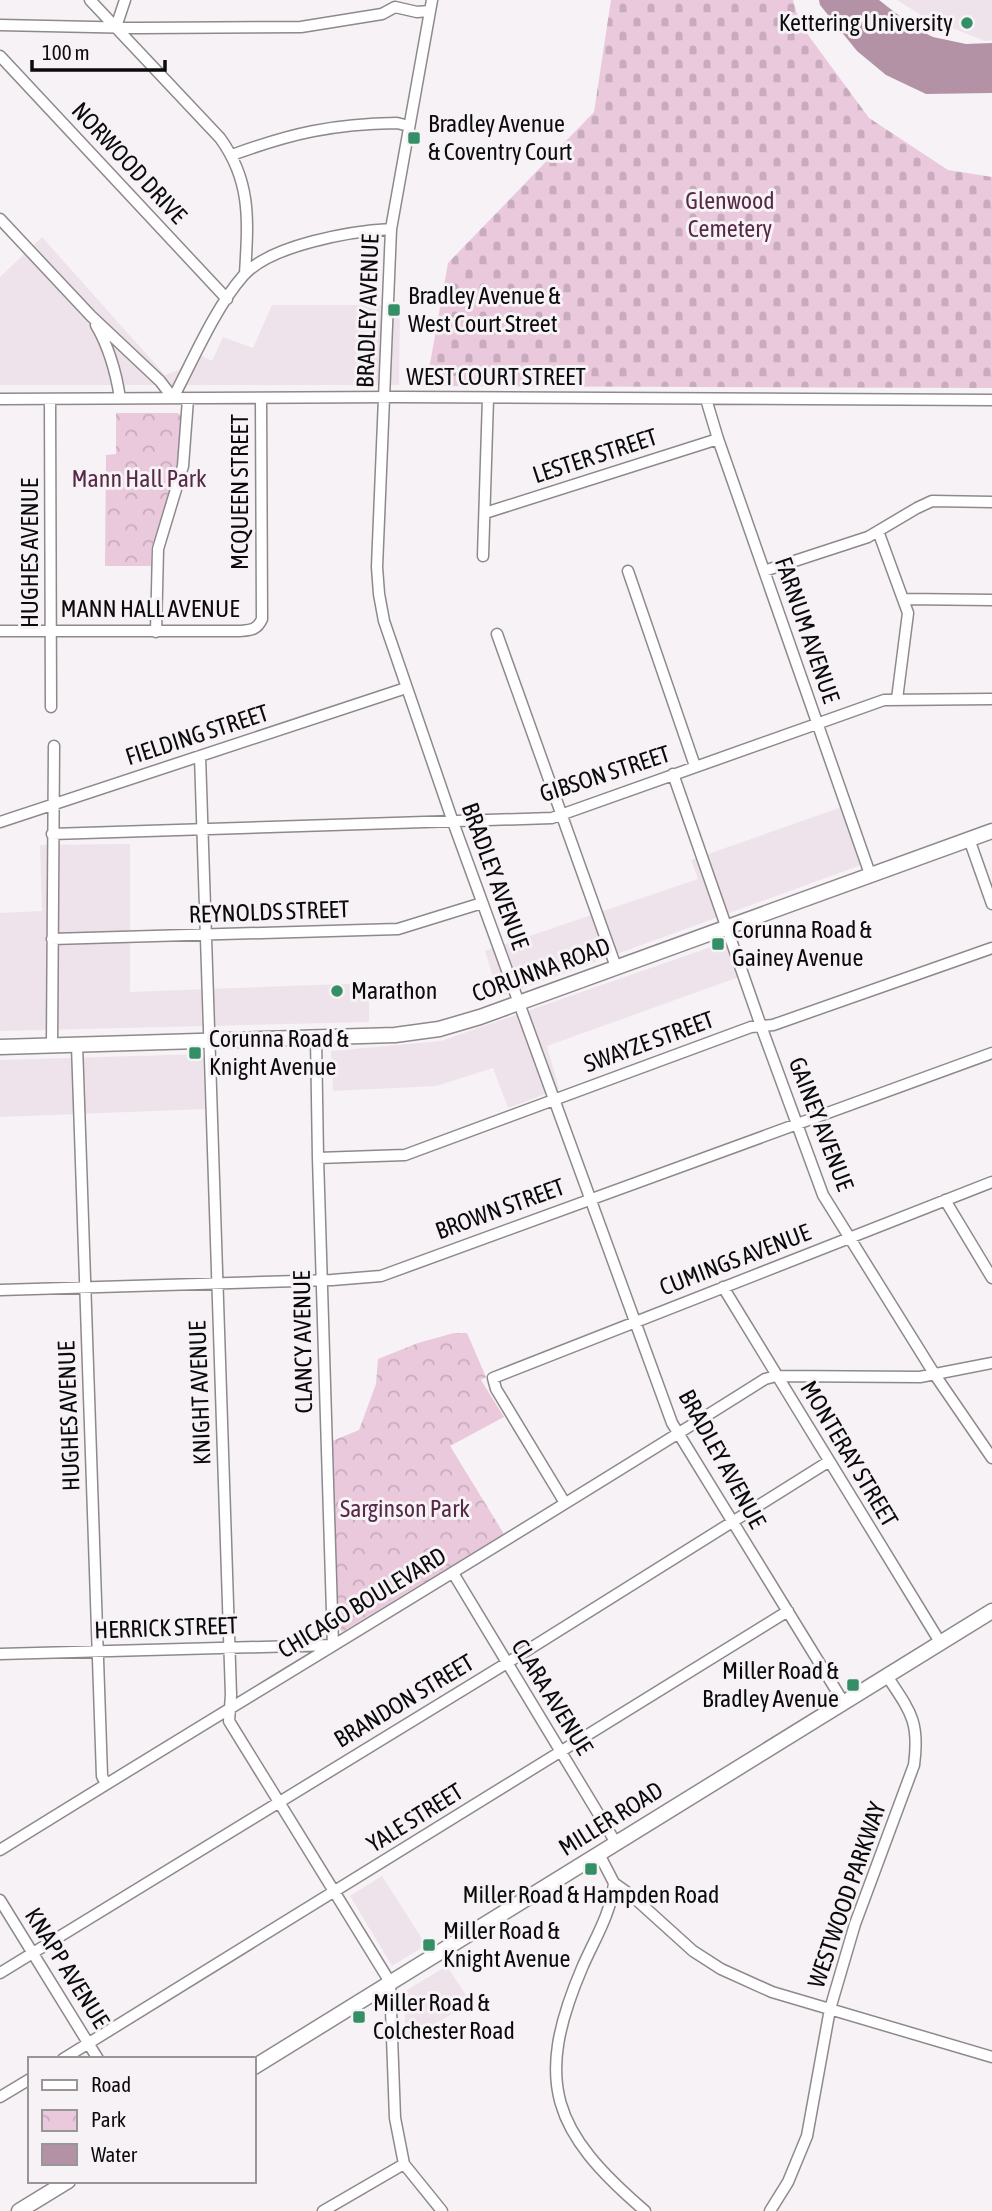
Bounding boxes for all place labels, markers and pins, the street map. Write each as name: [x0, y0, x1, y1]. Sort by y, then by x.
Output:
place label: Kettering University: [779, 9, 953, 36]
marker: Kettering University: [959, 15, 975, 31]
place label: Bradley Avenue & Coventry Court: [428, 110, 572, 165]
marker: Bradley Avenue & Coventry Court: [406, 130, 422, 146]
place label: Bradley Avenue & West Court Street: [408, 282, 561, 337]
marker: Bradley Avenue & West Court Street: [386, 302, 402, 318]
place label: Corunna Road & Gainey Avenue: [732, 916, 873, 971]
marker: Corunna Road & Gainey Avenue: [710, 936, 726, 952]
place label: Marathon: [351, 977, 437, 1004]
marker: Marathon: [329, 983, 345, 999]
place label: Corunna Road & Knight Avenue: [209, 1025, 350, 1080]
marker: Corunna Road & Knight Avenue: [187, 1045, 203, 1061]
place label: Miller Road & Bradley Avenue: [702, 1657, 840, 1712]
marker: Miller Road & Bradley Avenue: [845, 1677, 861, 1693]
marker: Miller Road & Hampden Road: [583, 1861, 599, 1877]
place label: Miller Road & Hampden Road: [463, 1881, 720, 1908]
place label: Miller Road & Knight Avenue: [443, 1917, 571, 1972]
marker: Miller Road & Knight Avenue: [421, 1937, 437, 1953]
place label: Miller Road & Colchester Road: [373, 1989, 515, 2044]
marker: Miller Road & Colchester Road: [351, 2009, 367, 2025]

